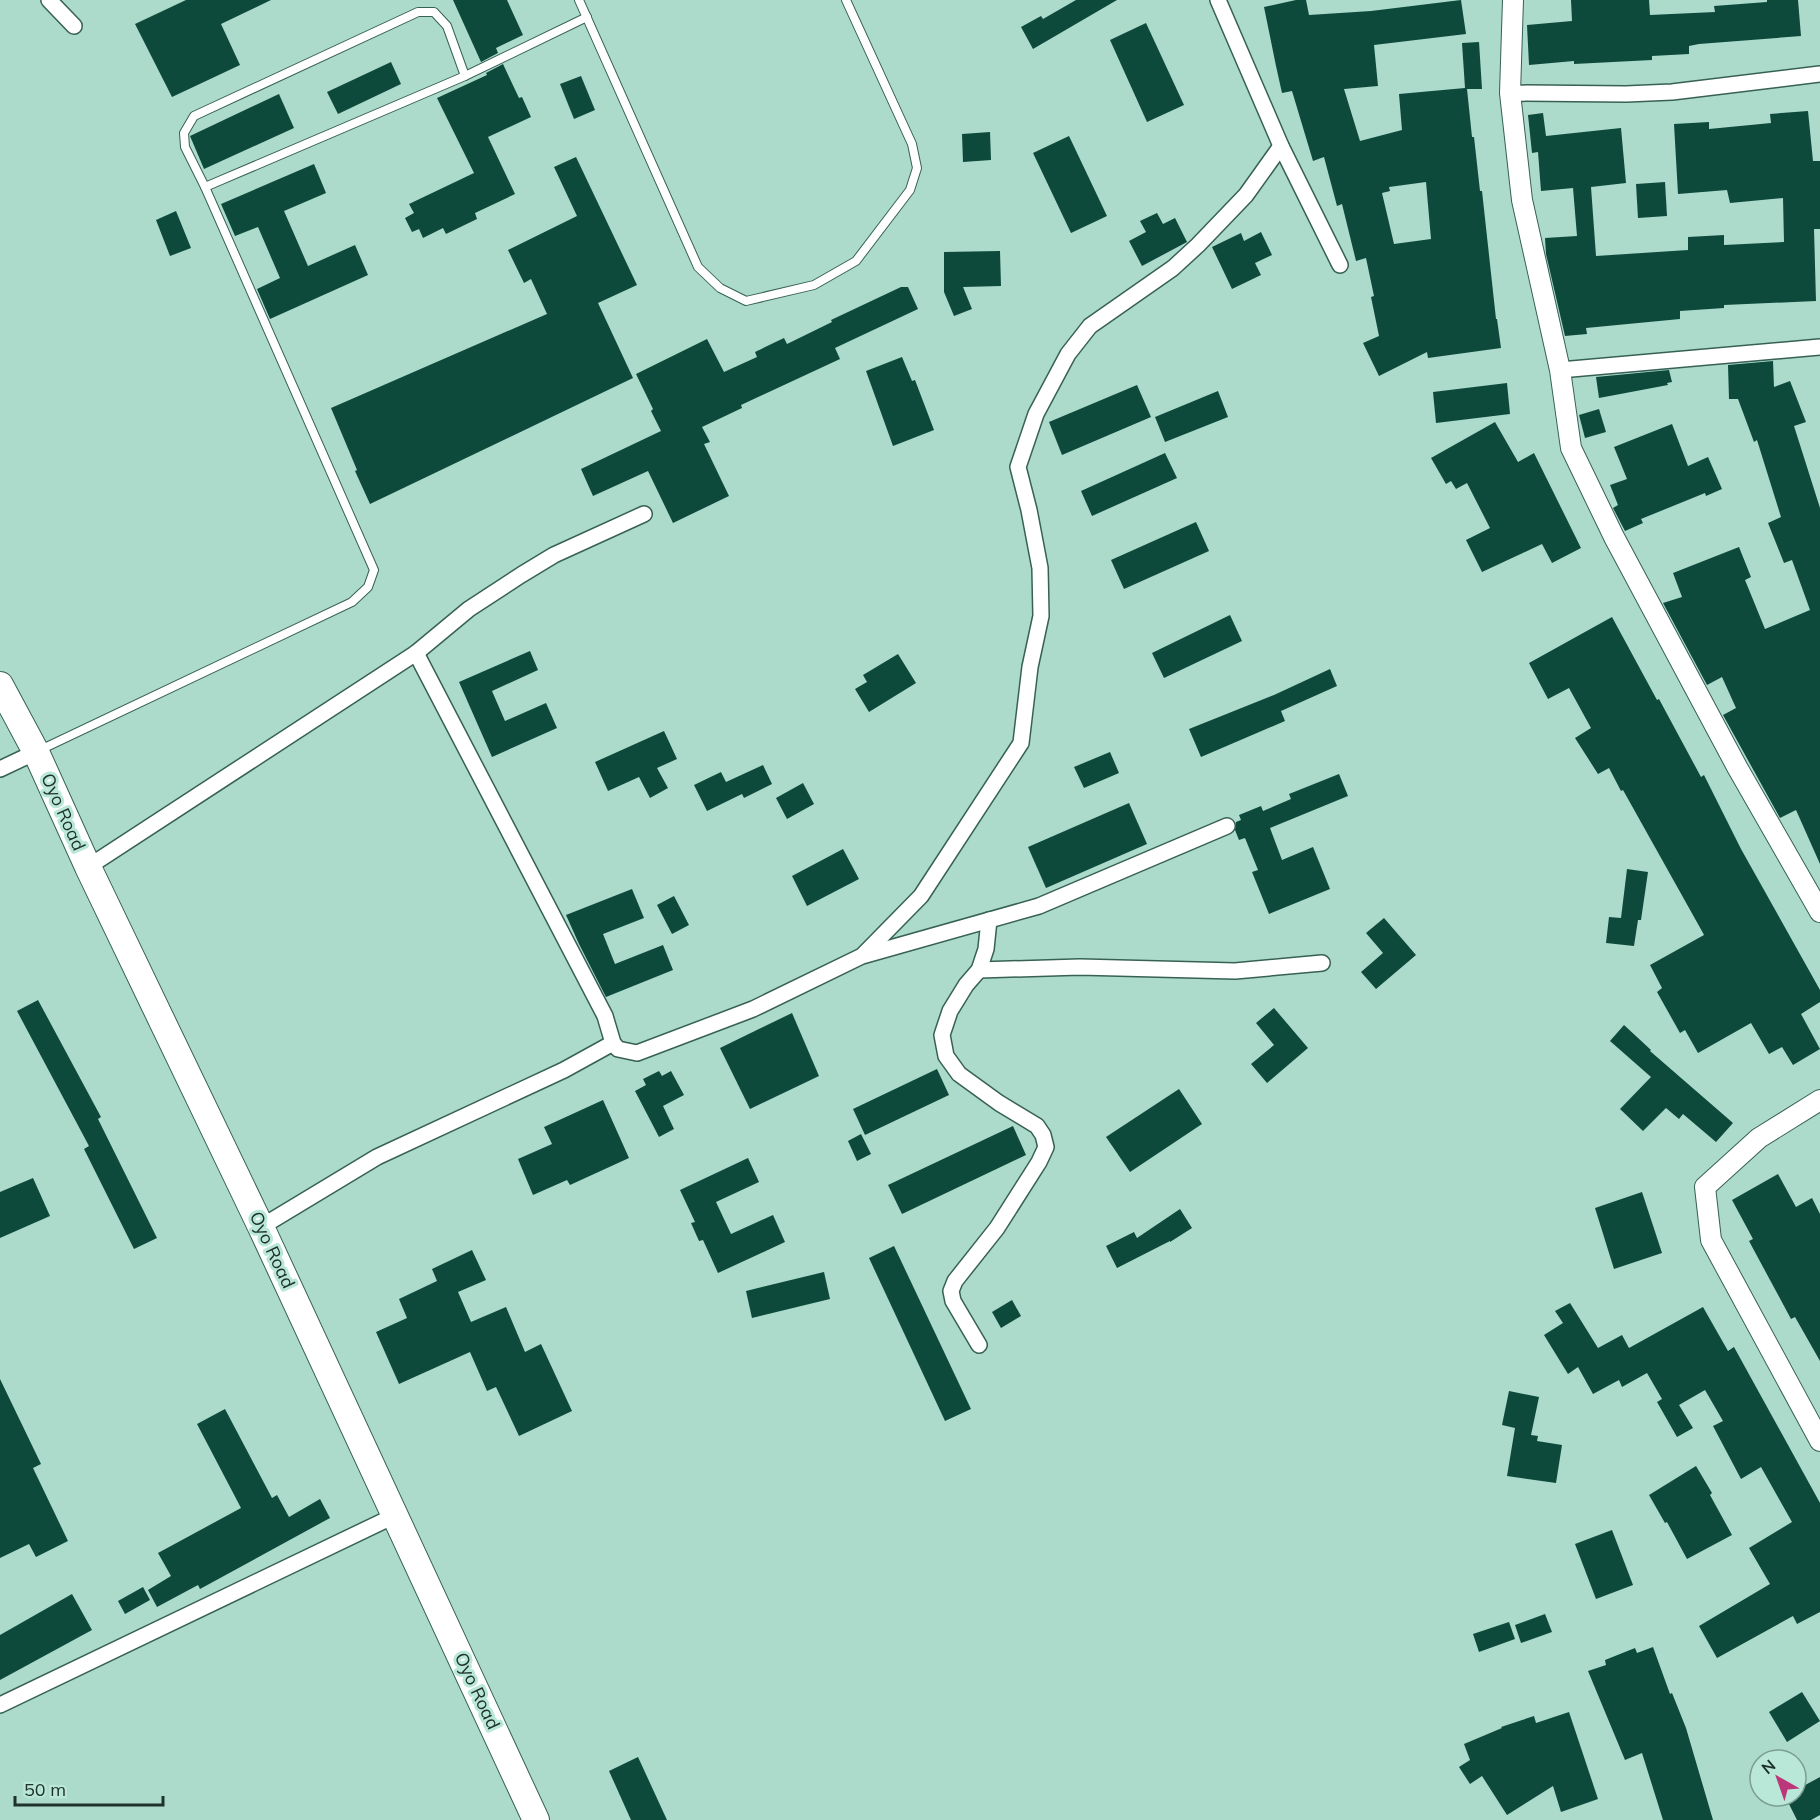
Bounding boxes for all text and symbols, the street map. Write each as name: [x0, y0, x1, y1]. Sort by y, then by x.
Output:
street label: Oyo Road: [36, 769, 91, 854]
street label: Oyo Road: [245, 1208, 300, 1292]
street label: Oyo Road: [450, 1649, 505, 1733]
north arrow: [1748, 1748, 1808, 1808]
text: N: [1757, 1755, 1779, 1778]
scale bar: [15, 1769, 164, 1807]
text: 50 m: [24, 1778, 66, 1801]

